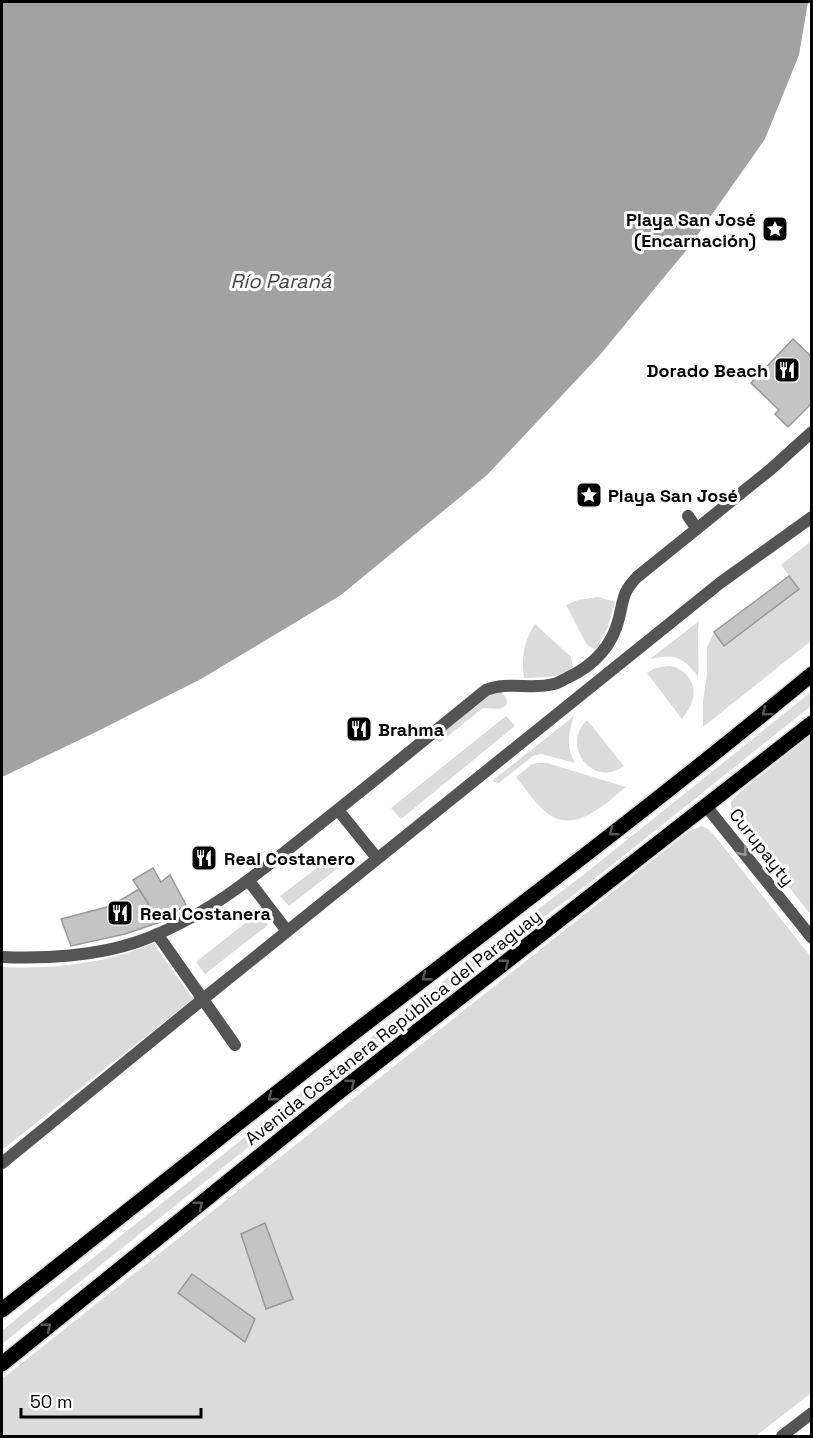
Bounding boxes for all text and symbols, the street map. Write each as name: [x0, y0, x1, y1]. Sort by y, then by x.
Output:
place label: Playa San José (Encarnación): [626, 208, 756, 252]
place icon: Playa San José (Encarnación): [760, 214, 790, 244]
water label: Río Paraná: [231, 268, 332, 294]
restaurant icon: Dorado Beach: [772, 355, 802, 385]
place label: Dorado Beach: [647, 359, 768, 382]
place icon: Playa San José: [574, 480, 604, 510]
place label: Playa San José: [608, 484, 738, 507]
one-way arrow: [762, 704, 773, 715]
restaurant icon: Brahma: [344, 714, 374, 744]
place label: Brahma: [378, 718, 445, 741]
street label: Curupayty: [724, 804, 800, 890]
one-way arrow: [609, 825, 620, 836]
restaurant icon: Real Costanero: [189, 843, 219, 873]
one-way arrow: [735, 845, 746, 856]
place label: Real Costanero: [224, 847, 355, 870]
restaurant icon: Real Costanera: [105, 898, 135, 928]
place label: Real Costanera: [140, 902, 271, 925]
street label: Avenida Costanera República del Paraguay: [240, 904, 546, 1150]
one-way arrow: [499, 960, 510, 971]
one-way arrow: [421, 970, 432, 981]
one-way arrow: [345, 1080, 356, 1091]
one-way arrow: [268, 1089, 279, 1100]
one-way arrow: [192, 1201, 203, 1212]
one-way arrow: [40, 1324, 51, 1335]
scale bar: [21, 1381, 201, 1419]
text: 50 m: [30, 1390, 72, 1413]

